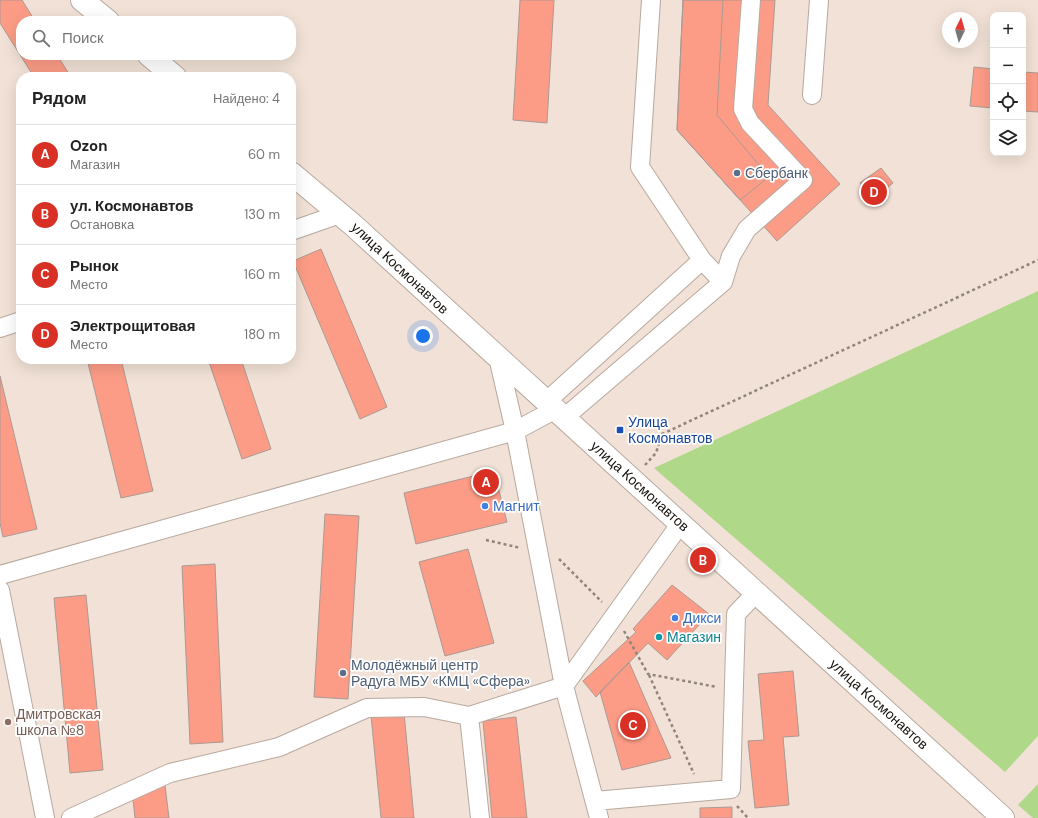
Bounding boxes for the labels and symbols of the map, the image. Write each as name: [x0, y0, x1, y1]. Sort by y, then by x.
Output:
north arrow: [942, 12, 978, 48]
place label: Сбербанк: [745, 164, 809, 182]
marker: Сбербанк: [732, 168, 742, 178]
pin: D: [861, 177, 887, 207]
street label: улица Космонавтов: [348, 218, 452, 318]
your location: [413, 326, 433, 346]
place label: Улица Космонавтов: [628, 413, 712, 447]
marker: Улица Космонавтов: [615, 425, 625, 435]
street label: улица Космонавтов: [587, 437, 693, 535]
pin: A: [473, 467, 499, 497]
place label: Магнит: [493, 497, 540, 515]
marker: Магнит: [480, 501, 490, 511]
pin: B: [690, 545, 716, 575]
place label: Дикси: [683, 609, 721, 627]
marker: Дикси: [670, 613, 680, 623]
place label: Магазин: [667, 628, 721, 646]
marker: Магазин: [654, 632, 664, 642]
street label: улица Космонавтов: [826, 655, 932, 753]
place label: Молодёжный центр Радуга МБУ «КМЦ «Сфера»: [351, 656, 530, 690]
marker: Молодёжный центр Радуга МБУ «КМЦ «Сфера»: [338, 668, 348, 678]
place label: Дмитровская школа №8: [16, 705, 101, 739]
pin: C: [620, 710, 646, 740]
marker: Дмитровская школа №8: [3, 717, 13, 727]

